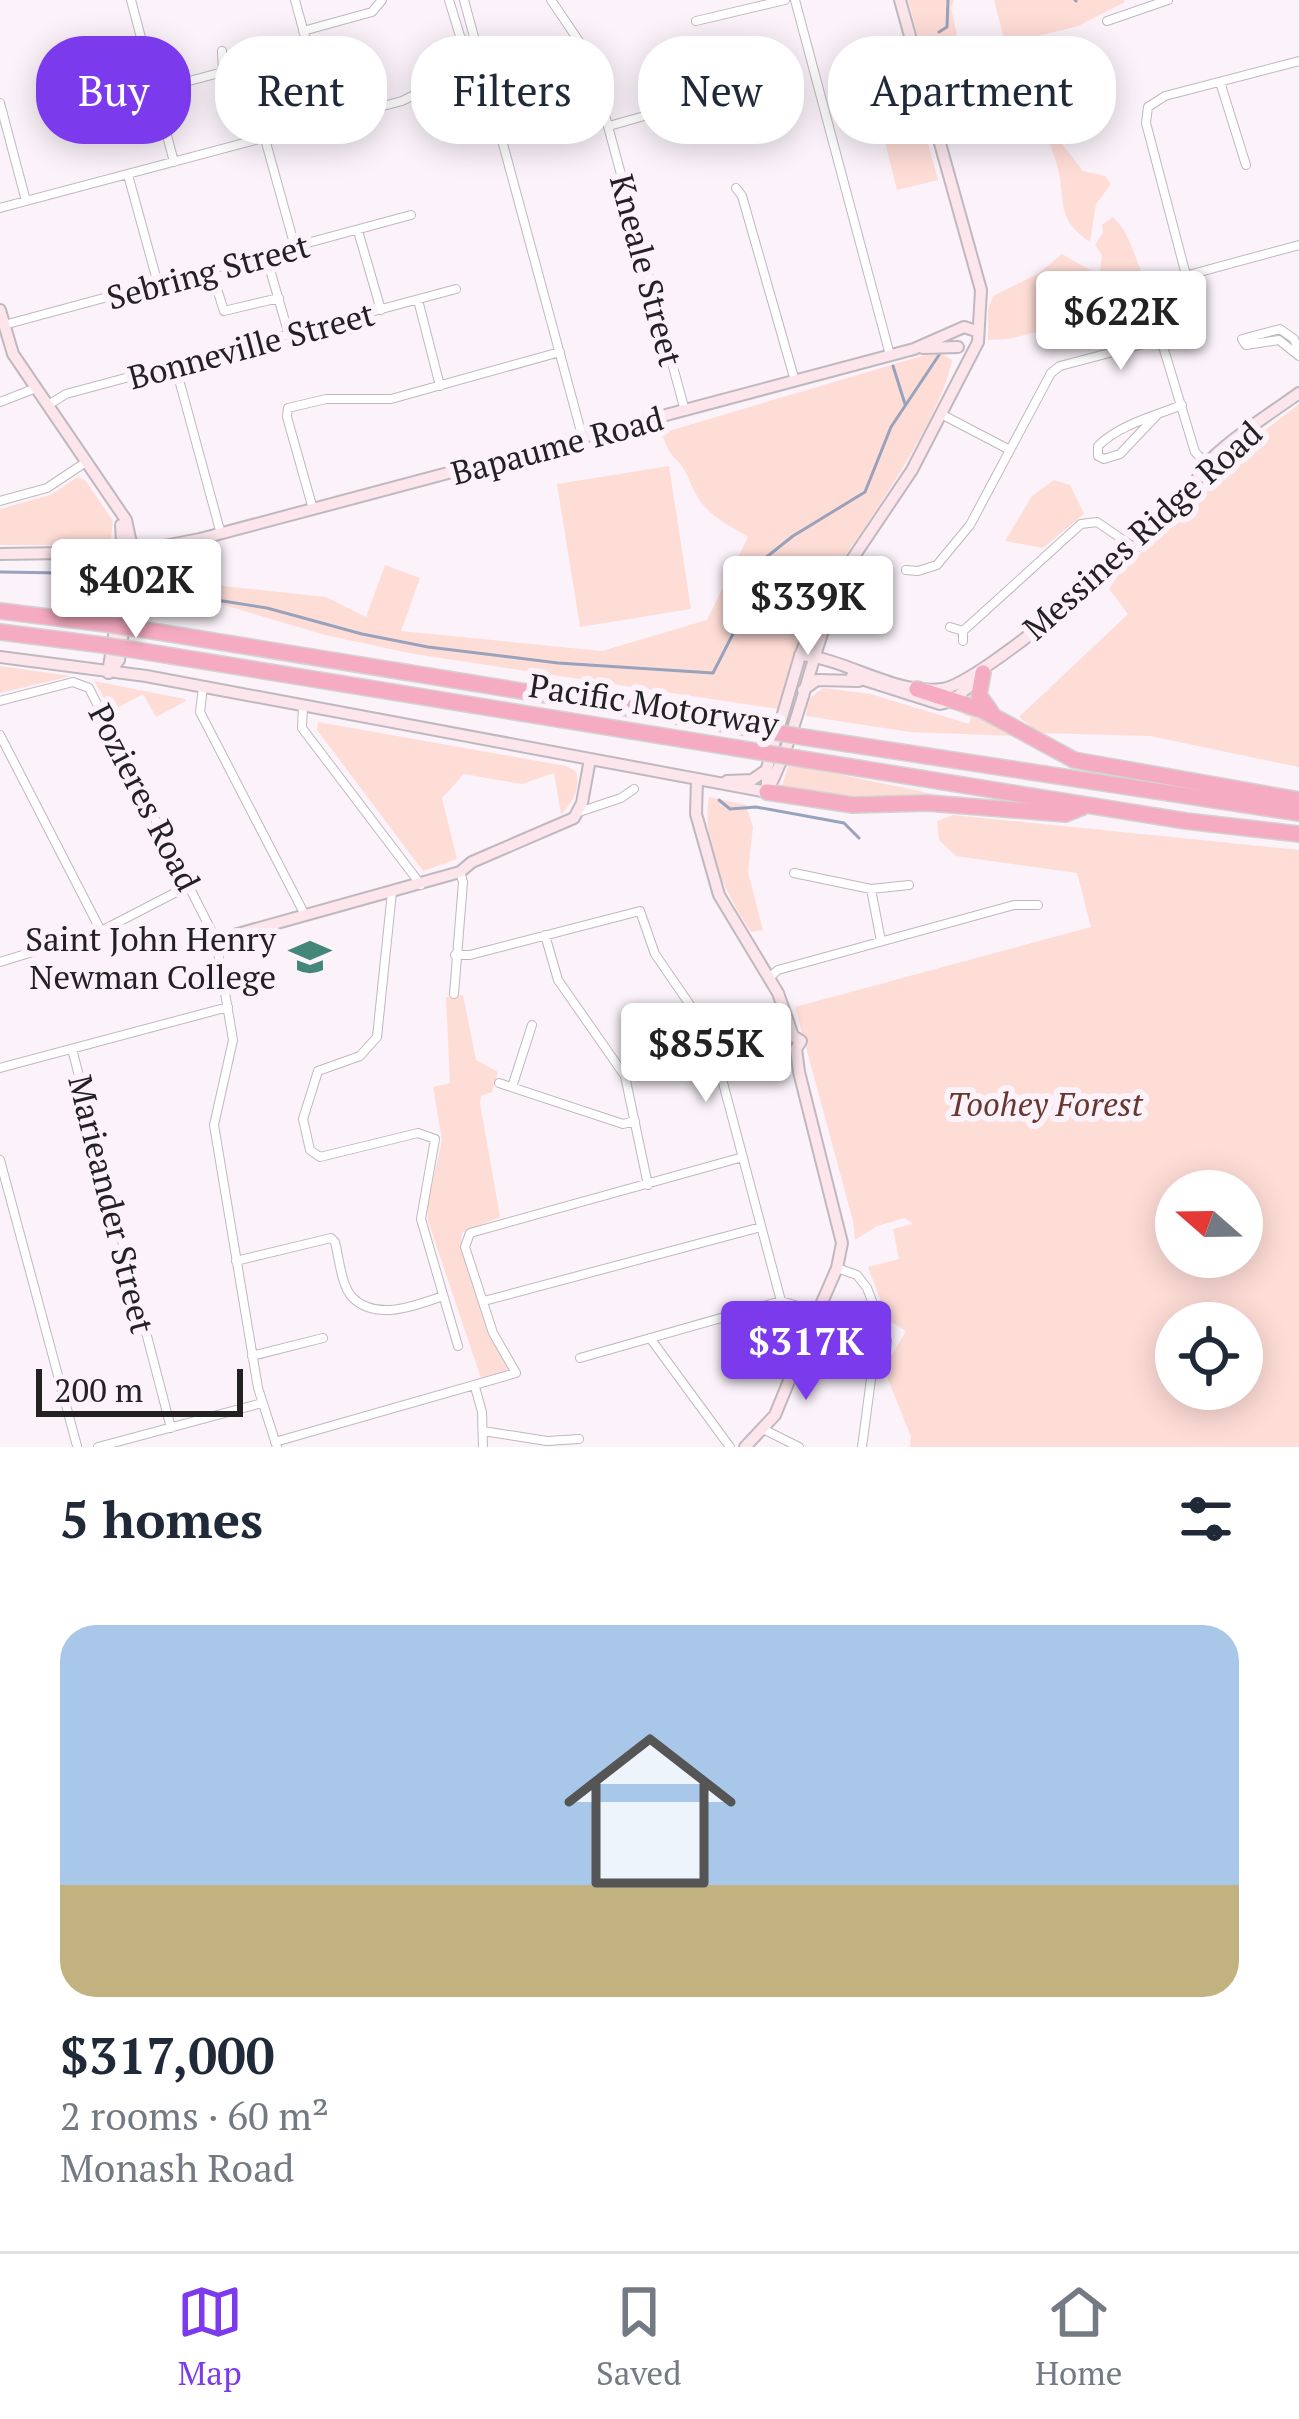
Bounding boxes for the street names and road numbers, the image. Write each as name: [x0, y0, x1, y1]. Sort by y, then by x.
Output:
street label: Kneale Street: [601, 169, 693, 371]
street label: Sebring Street: [102, 223, 314, 319]
street label: Bonneville Street: [123, 291, 379, 399]
street label: Bapaume Road: [446, 396, 668, 494]
street label: Messines Ridge Road: [1014, 411, 1270, 649]
street label: Pacific Motorway: [526, 663, 783, 745]
street label: Pozieres Road: [79, 696, 211, 898]
street label: Marieander Street: [59, 1071, 165, 1337]

